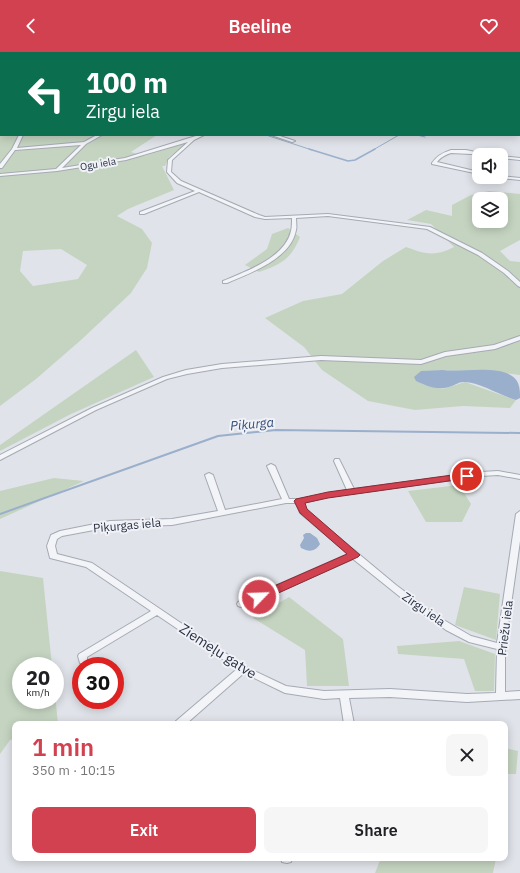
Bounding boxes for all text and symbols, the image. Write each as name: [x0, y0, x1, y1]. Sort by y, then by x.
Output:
icon: back: [20, 15, 42, 37]
text: Beeline: [229, 15, 291, 38]
icon: heart: [478, 15, 500, 37]
text: 100 m: [86, 64, 168, 101]
icon: left: [20, 68, 72, 120]
text: Zirgu iela: [86, 100, 160, 123]
map controls: [472, 148, 508, 228]
button: sound: [472, 148, 508, 184]
street label: Ogu iela: [79, 154, 118, 174]
button: layers: [472, 192, 508, 228]
water label: Piķurga: [229, 414, 275, 434]
pin: [450, 459, 484, 493]
icon: arrive: [456, 465, 478, 487]
street label: Piķurgas iela: [92, 515, 162, 535]
position arrow: [238, 576, 280, 618]
street label: Zirgu iela: [400, 589, 449, 630]
street label: Priežu iela: [494, 599, 516, 656]
street label: Ziemeļu gatve: [176, 619, 260, 683]
speed limit sign: 30: [72, 657, 124, 709]
text: 20: [26, 664, 50, 691]
text: km/h: [26, 686, 50, 699]
text: 1 min: [32, 731, 94, 763]
button: close: [446, 734, 488, 776]
text: 350 m · 10:15: [32, 762, 115, 779]
button: Exit: [32, 807, 256, 853]
button: Share: [264, 807, 488, 853]

